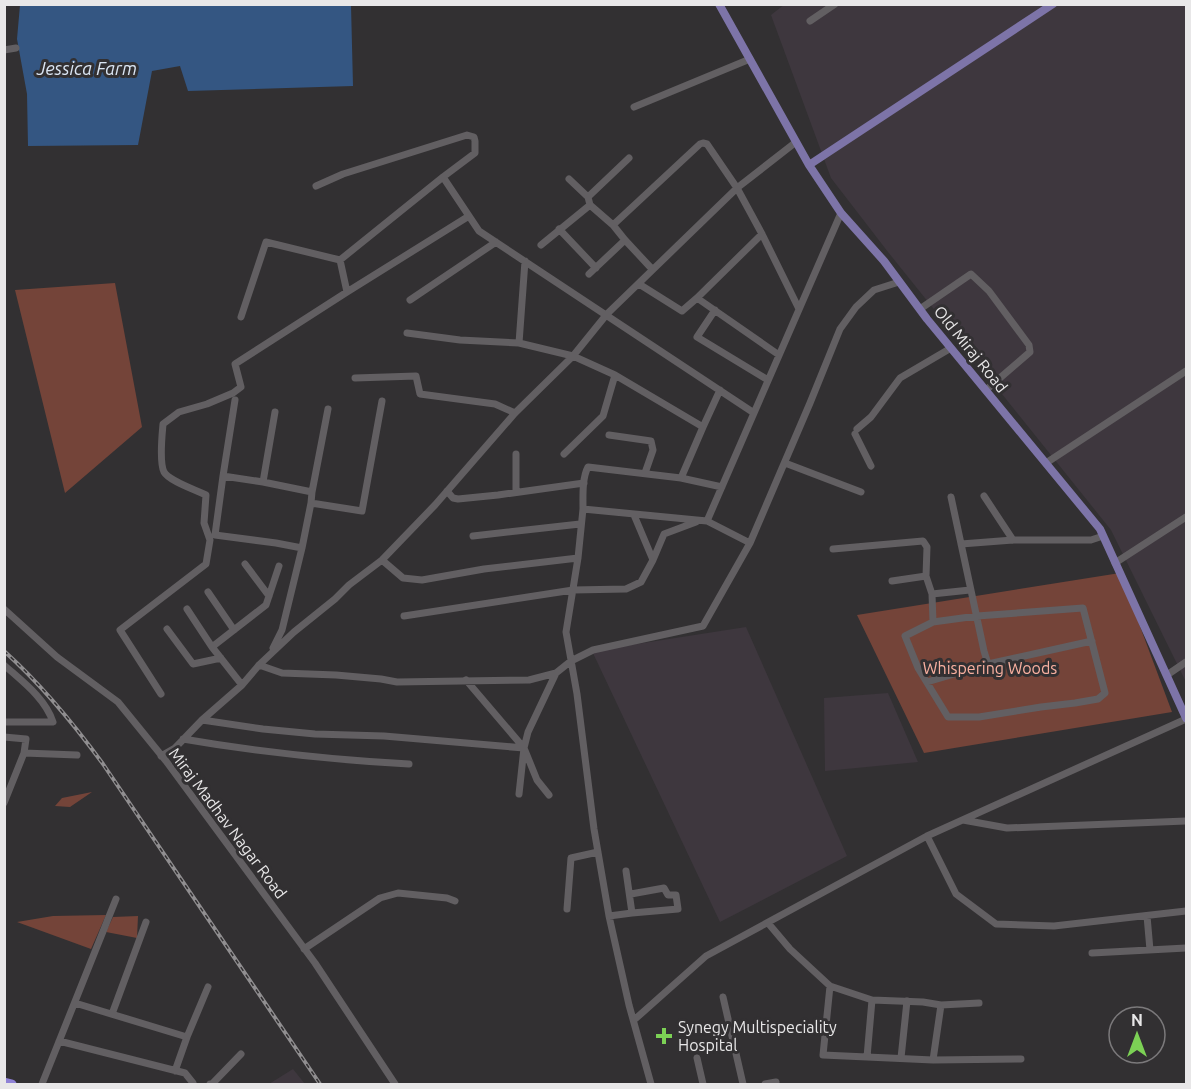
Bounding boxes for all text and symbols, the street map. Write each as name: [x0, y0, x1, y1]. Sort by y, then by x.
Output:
water label: Jessica Farm: [36, 58, 137, 78]
street label: Old Miraj Road: [931, 302, 1011, 396]
park label: Whispering Woods: [923, 659, 1057, 677]
street label: Miraj Madhav Nagar Road: [166, 744, 290, 902]
north arrow: [1107, 1005, 1167, 1065]
text: N: [1131, 1011, 1143, 1029]
place label: Synegy Multispeciality Hospital: [678, 1018, 837, 1054]
marker: Synegy Multispeciality Hospital: [655, 1027, 673, 1045]

